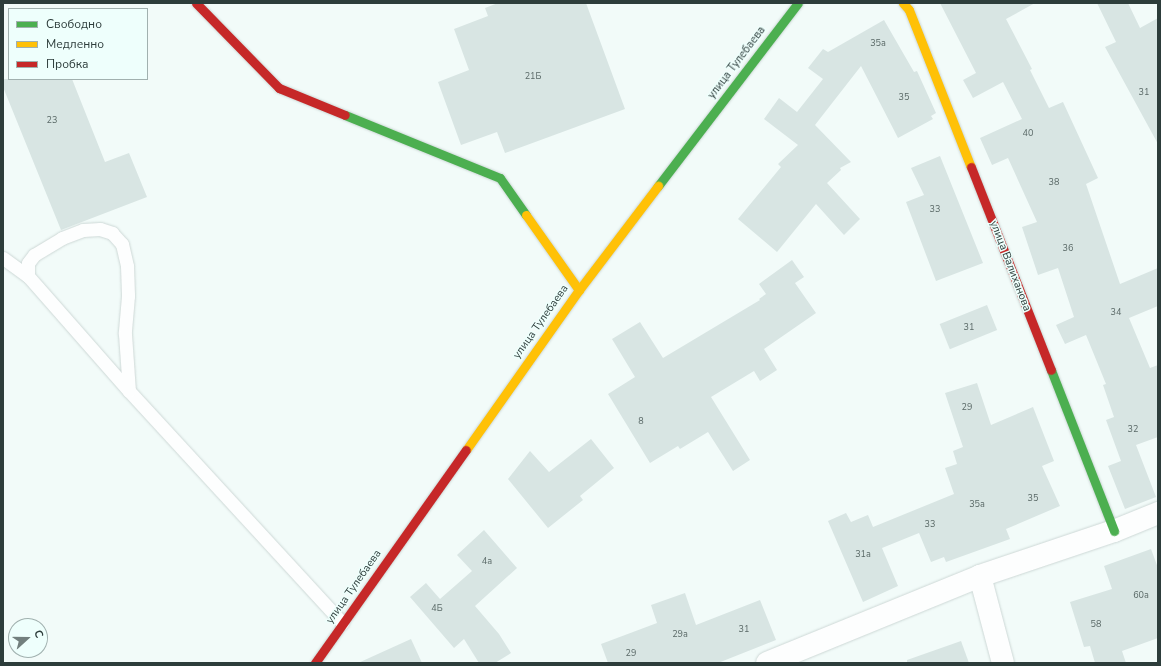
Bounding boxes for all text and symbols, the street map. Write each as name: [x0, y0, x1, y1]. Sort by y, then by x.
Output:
legend: [8, 8, 148, 80]
text: Свободно: [46, 16, 102, 32]
street label: улица Тулебаева: [706, 24, 768, 102]
text: Медленно: [46, 36, 104, 52]
house number: 35а: [870, 38, 886, 48]
text: Пробка: [46, 56, 89, 72]
house number: 21Б: [525, 71, 541, 81]
house number: 31: [1139, 87, 1149, 97]
house number: 35: [899, 92, 909, 102]
house number: 23: [47, 115, 57, 125]
house number: 40: [1023, 128, 1033, 138]
house number: 38: [1049, 177, 1059, 187]
house number: 33: [930, 204, 940, 214]
street label: улица Валиханова: [987, 219, 1033, 313]
house number: 36: [1063, 243, 1073, 253]
street label: улица Тулебаева: [511, 283, 571, 361]
house number: 34: [1111, 307, 1121, 317]
house number: 31: [964, 322, 974, 332]
house number: 29: [962, 402, 972, 412]
house number: 8: [638, 416, 644, 426]
house number: 32: [1128, 424, 1138, 434]
house number: 35: [1028, 493, 1038, 503]
house number: 35а: [969, 499, 985, 509]
house number: 33: [925, 519, 935, 529]
street label: улица Тулебаева: [324, 548, 384, 626]
house number: 31а: [855, 549, 871, 559]
house number: 4а: [482, 556, 492, 566]
house number: 60а: [1133, 590, 1149, 600]
house number: 4Б: [431, 603, 443, 613]
north arrow: [8, 618, 48, 658]
house number: 58: [1091, 619, 1101, 629]
house number: 31: [739, 624, 749, 634]
text: С: [30, 628, 47, 640]
house number: 29а: [672, 629, 688, 639]
house number: 29: [626, 648, 636, 658]

